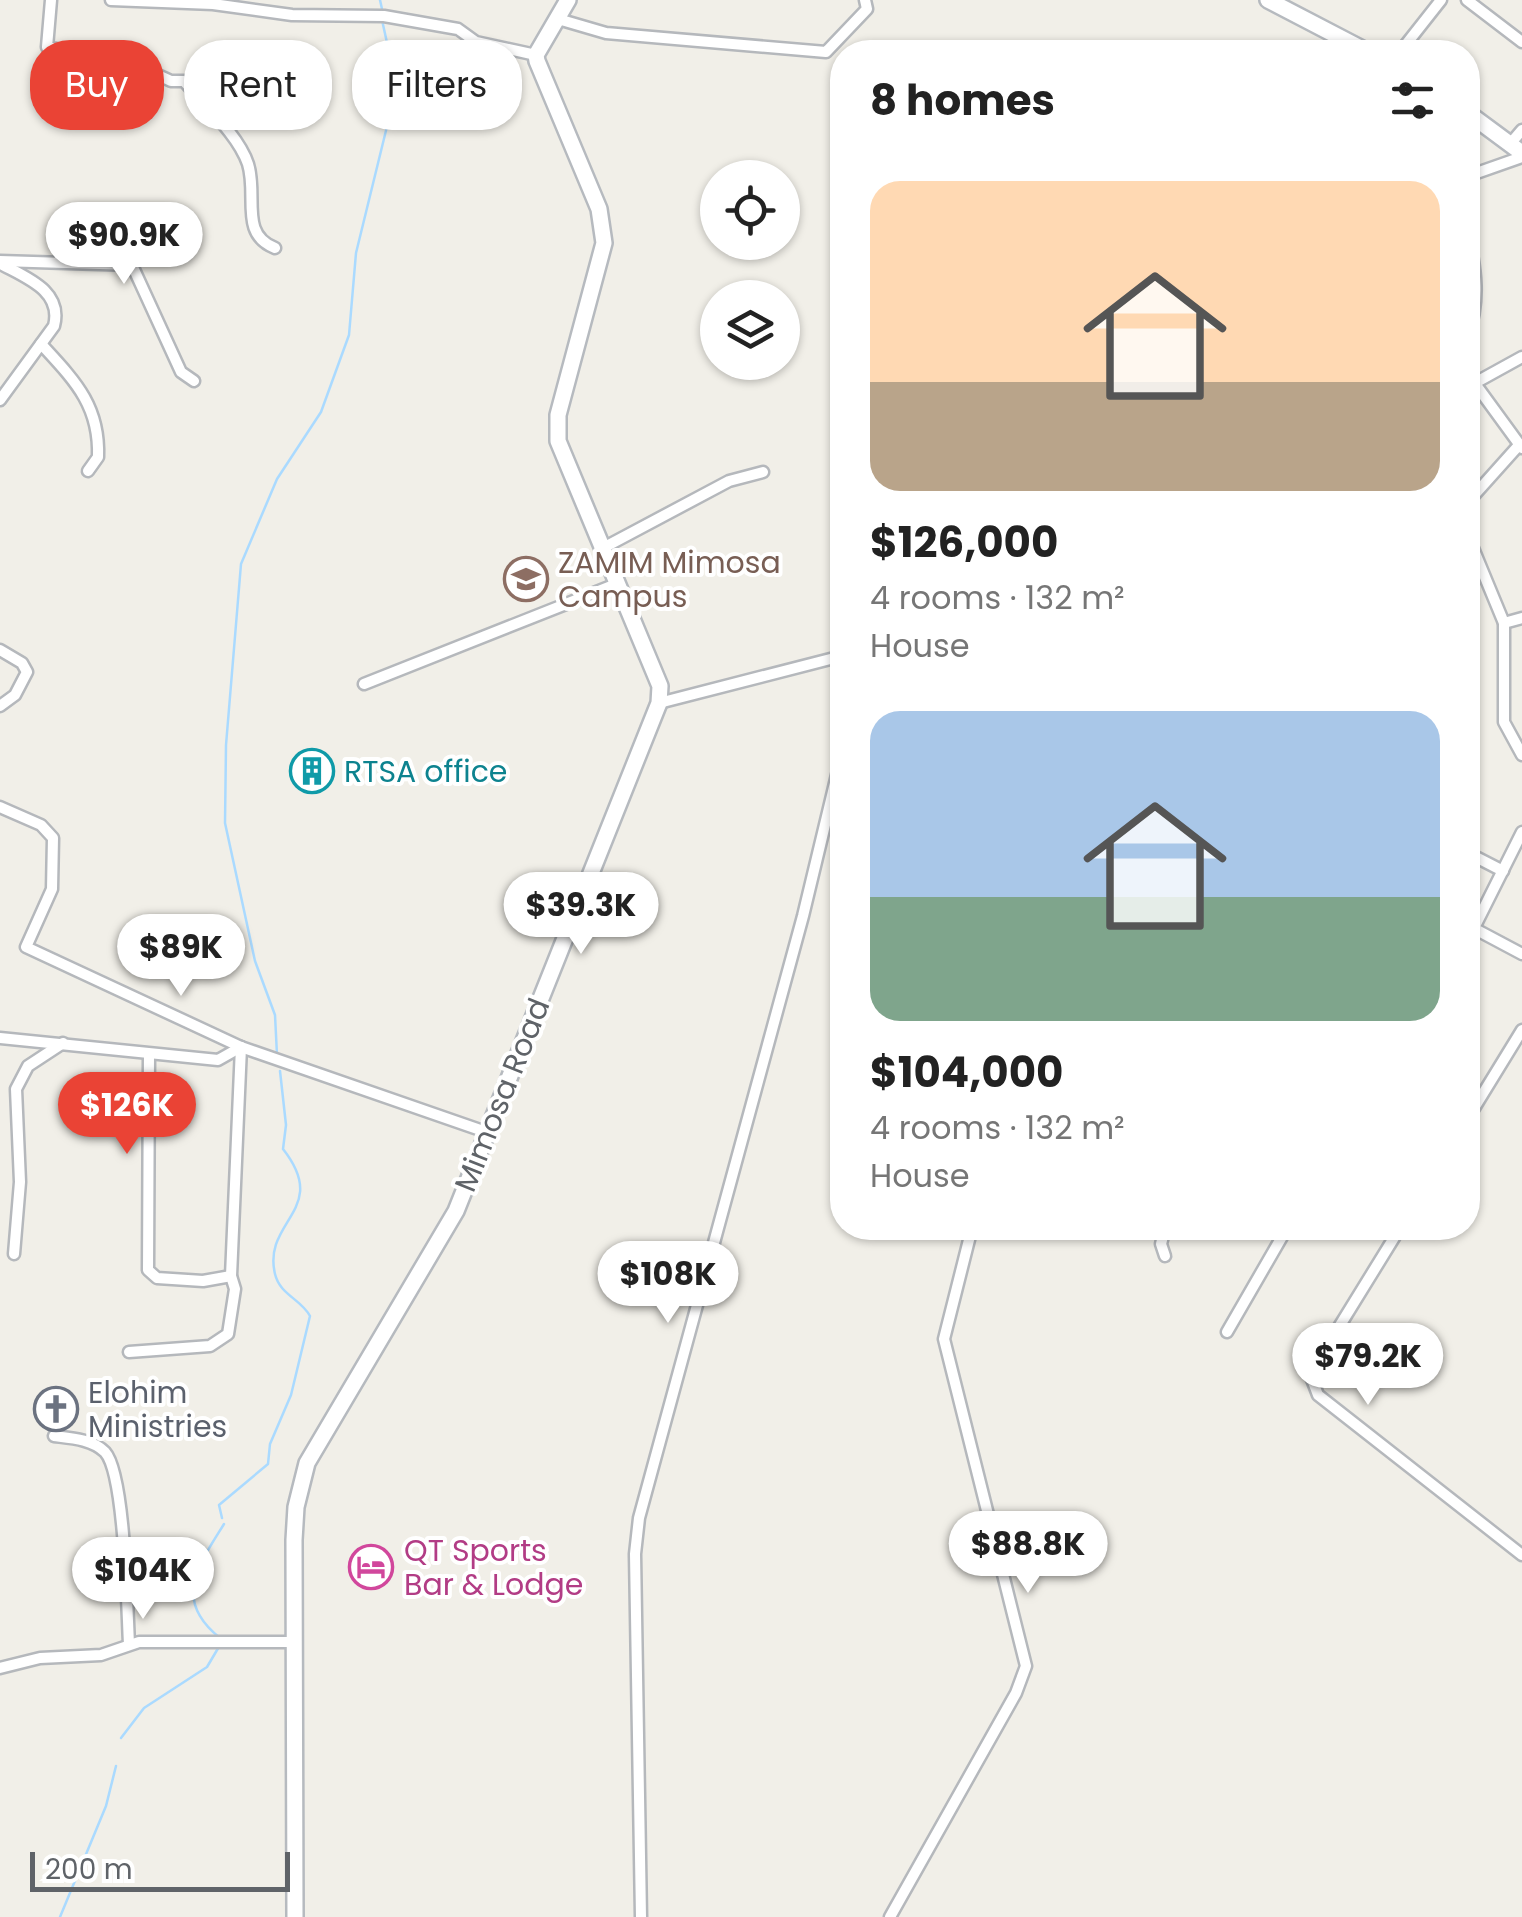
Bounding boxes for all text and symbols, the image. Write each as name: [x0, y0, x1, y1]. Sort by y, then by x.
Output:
chip: Buy: [30, 40, 164, 130]
chip: Rent: [184, 40, 332, 130]
chip: Filters: [352, 40, 522, 130]
text: 8 homes: [870, 71, 1055, 130]
icon: filters: [1385, 73, 1440, 128]
map controls: [700, 160, 800, 380]
button: locate: [700, 160, 800, 260]
pin: $90.9K: [43, 202, 205, 287]
text: $90.9K: [68, 212, 180, 257]
icon: home: [1065, 246, 1245, 426]
button: layers: [700, 280, 800, 380]
text: $126,000: [870, 513, 1058, 572]
place label: ZAMIM Mimosa Campus: [558, 541, 781, 618]
school or university icon: ZAMIM Mimosa Campus: [503, 556, 549, 602]
text: 4 rooms · 132 m²: [870, 575, 1125, 620]
text: House: [870, 623, 970, 668]
building icon: RTSA office: [289, 748, 335, 794]
place label: RTSA office: [344, 750, 507, 793]
icon: home: [1065, 776, 1245, 956]
pin: $39.3K: [500, 872, 662, 957]
text: $39.3K: [526, 882, 636, 927]
pin: $89K: [122, 914, 240, 999]
text: $89K: [139, 924, 223, 969]
street label: Mimosa Road: [444, 992, 560, 1198]
text: $104,000: [870, 1043, 1063, 1102]
pin: $126K: [57, 1072, 197, 1157]
text: $126K: [80, 1082, 174, 1127]
text: 4 rooms · 132 m²: [870, 1105, 1125, 1150]
text: House: [870, 1153, 970, 1198]
pin: $108K: [598, 1241, 738, 1326]
text: $108K: [620, 1251, 717, 1296]
pin: $79.2K: [1287, 1323, 1449, 1408]
text: $79.2K: [1314, 1333, 1422, 1378]
place label: Elohim Ministries: [88, 1371, 227, 1448]
church icon: Elohim Ministries: [33, 1386, 79, 1432]
pin: $88.8K: [947, 1511, 1109, 1596]
text: $88.8K: [971, 1521, 1085, 1566]
place label: QT Sports Bar & Lodge: [404, 1529, 583, 1606]
pin: $104K: [73, 1537, 213, 1622]
hotel icon: QT Sports Bar & Lodge: [348, 1544, 394, 1590]
text: $104K: [94, 1547, 192, 1592]
scale bar: [30, 1847, 290, 1892]
text: 200 m: [45, 1850, 133, 1889]

